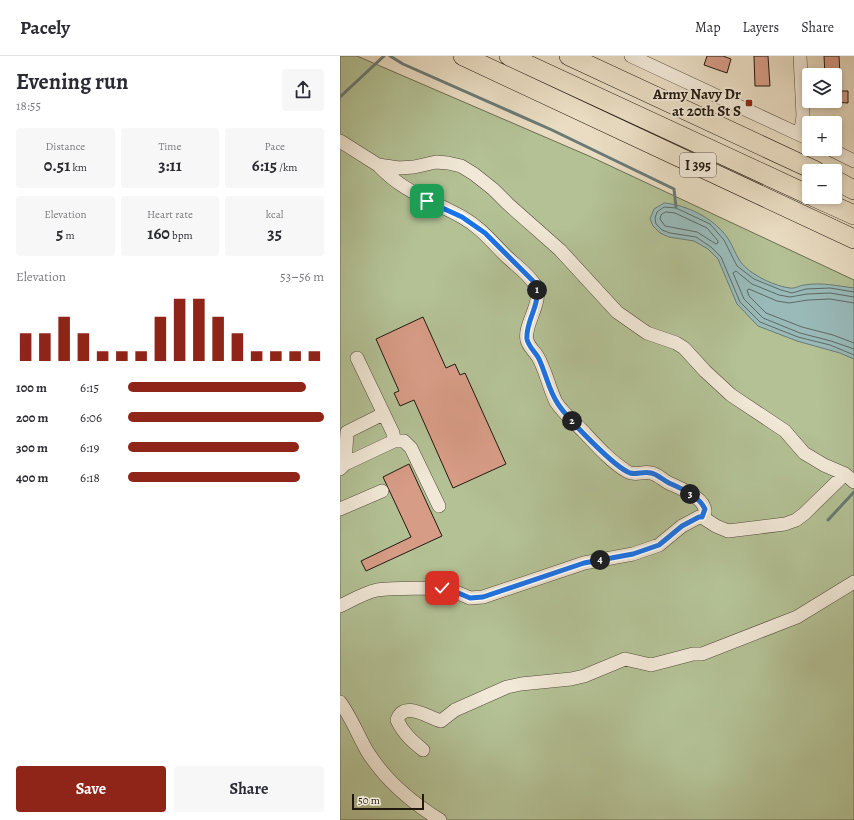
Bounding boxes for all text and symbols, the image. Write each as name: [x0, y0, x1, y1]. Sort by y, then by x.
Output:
text: Pacely: [20, 15, 70, 41]
text: Map: [695, 18, 721, 37]
text: Layers: [743, 18, 779, 37]
text: Share: [801, 18, 834, 37]
text: Evening run: [16, 67, 128, 97]
map controls: [802, 68, 842, 204]
button: layers: [802, 68, 842, 108]
button: share: [282, 69, 324, 111]
place label: Army Navy Dr at 20th St S: [652, 84, 741, 121]
text: 18:55: [16, 97, 41, 114]
marker: Army Navy Dr at 20th St S: [744, 98, 754, 108]
button: +: [802, 116, 842, 156]
text: Distance: [46, 139, 85, 154]
text: Time: [159, 139, 181, 154]
text: Pace: [264, 139, 285, 154]
road number: I 395: [680, 153, 716, 177]
text: 0.51: [44, 154, 70, 177]
text: 3:11: [158, 154, 182, 177]
text: 6:15: [252, 154, 277, 177]
text: km: [70, 160, 87, 175]
text: /km: [277, 160, 298, 175]
button: −: [802, 164, 842, 204]
pin: [410, 184, 444, 218]
icon: arrive: [416, 190, 438, 212]
text: Elevation: [44, 207, 86, 222]
text: Heart rate: [147, 207, 193, 222]
text: kcal: [266, 207, 283, 222]
text: 5: [56, 222, 63, 245]
text: 160: [147, 222, 170, 245]
text: 35: [267, 222, 282, 245]
text: m: [63, 228, 75, 243]
text: bpm: [170, 228, 193, 243]
text: Elevation: [16, 268, 66, 285]
text: 53–56 m: [280, 268, 324, 285]
pin: 1: [527, 280, 547, 300]
text: 1: [535, 282, 539, 297]
text: 100 m: [16, 379, 47, 396]
text: 6:15: [80, 379, 99, 396]
text: 200 m: [16, 409, 49, 426]
text: 6:06: [80, 409, 102, 426]
pin: 2: [562, 411, 582, 431]
text: 2: [569, 413, 575, 428]
text: 300 m: [16, 439, 48, 456]
text: 6:19: [80, 439, 99, 456]
text: 400 m: [16, 469, 48, 486]
text: 6:18: [80, 469, 100, 486]
pin: 3: [680, 484, 700, 504]
text: 3: [688, 486, 692, 501]
pin: 4: [590, 550, 610, 570]
text: 4: [597, 552, 603, 567]
pin: [425, 571, 459, 605]
icon: check: [431, 577, 453, 599]
button: Save: [16, 766, 166, 812]
button: Share: [174, 766, 324, 812]
scale bar: [352, 792, 424, 811]
text: 50 m: [358, 793, 380, 808]

